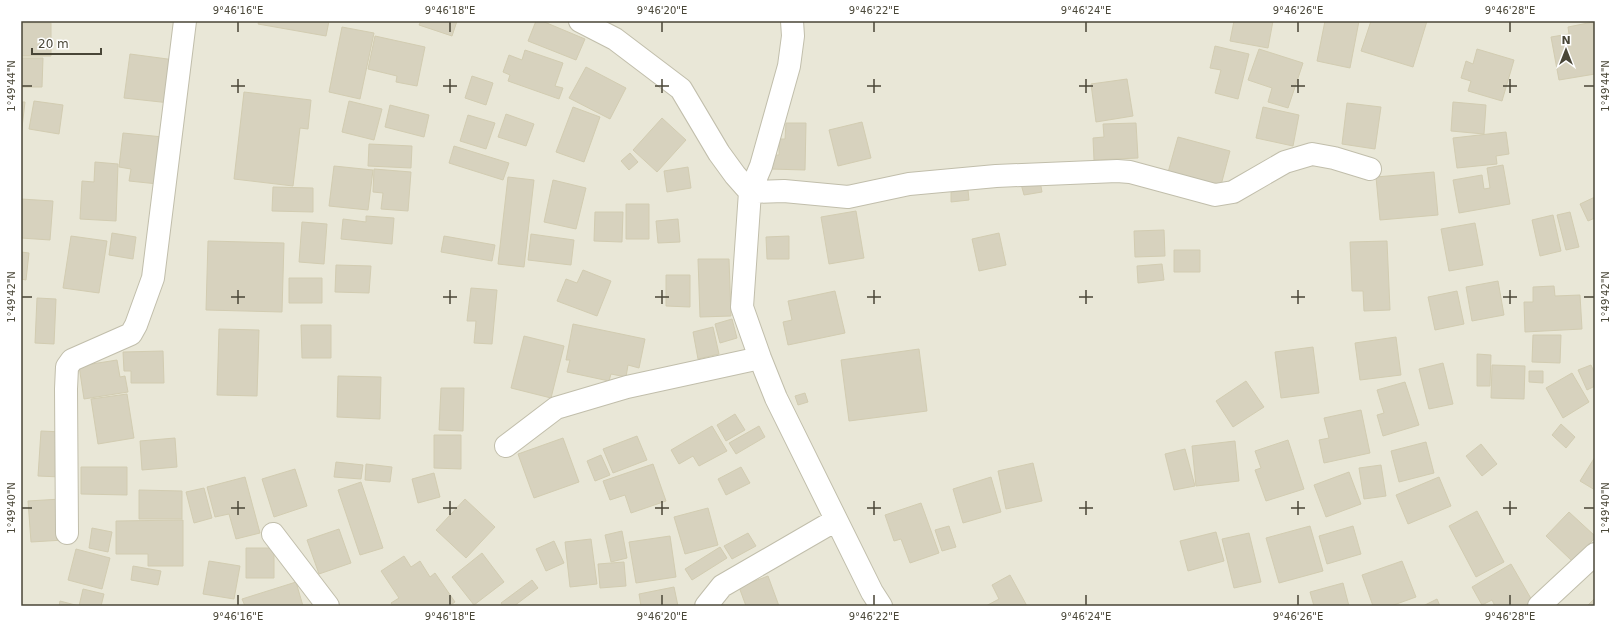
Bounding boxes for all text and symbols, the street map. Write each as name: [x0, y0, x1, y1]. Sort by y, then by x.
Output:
text: 9°46'16"E: [213, 5, 263, 16]
text: 9°46'18"E: [425, 5, 475, 16]
text: 9°46'20"E: [637, 5, 687, 16]
text: 9°46'22"E: [849, 5, 899, 16]
text: 9°46'24"E: [1061, 5, 1111, 16]
text: 9°46'26"E: [1273, 5, 1323, 16]
text: 9°46'28"E: [1485, 5, 1535, 16]
scale bar: [32, 30, 101, 56]
north arrow: [1546, 30, 1586, 70]
text: N: [1561, 34, 1571, 47]
text: 20 m: [38, 37, 69, 51]
text: 1°49'44"N: [6, 60, 17, 112]
text: 1°49'44"N: [1600, 60, 1611, 112]
text: 1°49'42"N: [6, 271, 17, 323]
text: 1°49'42"N: [1600, 271, 1611, 323]
text: 1°49'40"N: [6, 482, 17, 534]
text: 1°49'40"N: [1600, 482, 1611, 534]
text: 9°46'16"E: [213, 611, 263, 622]
text: 9°46'18"E: [425, 611, 475, 622]
text: 9°46'20"E: [637, 611, 687, 622]
text: 9°46'22"E: [849, 611, 899, 622]
text: 9°46'24"E: [1061, 611, 1111, 622]
text: 9°46'26"E: [1273, 611, 1323, 622]
text: 9°46'28"E: [1485, 611, 1535, 622]

